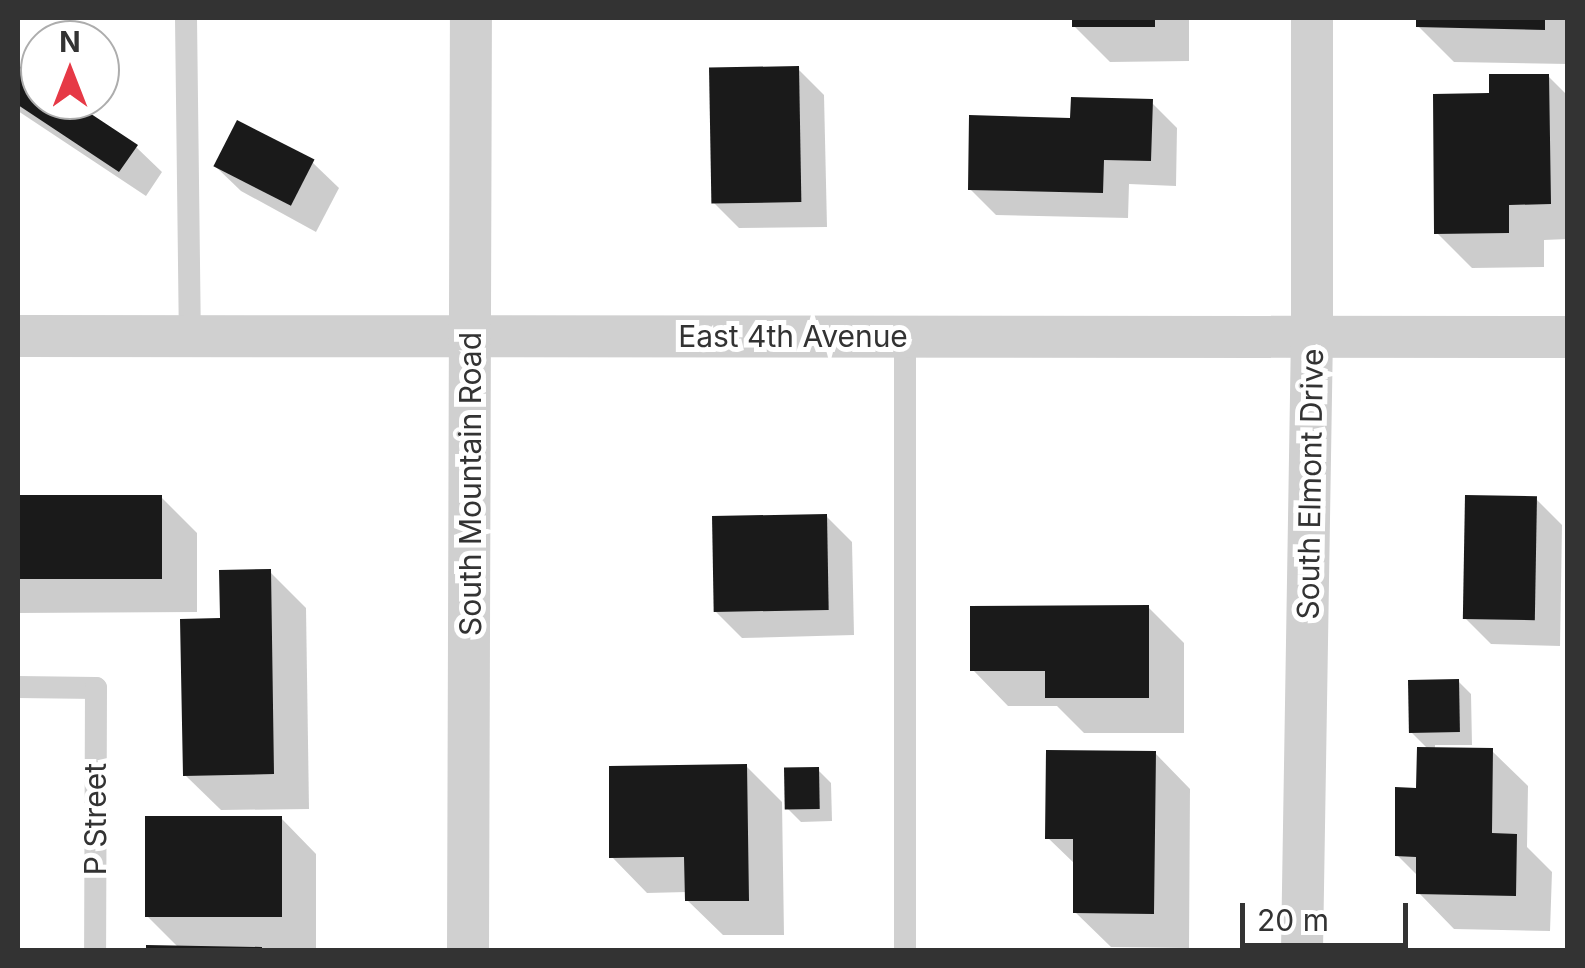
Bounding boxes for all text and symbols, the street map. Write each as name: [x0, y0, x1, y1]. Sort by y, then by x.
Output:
north arrow: [20, 20, 120, 120]
text: N: [59, 25, 81, 59]
street label: East 4th Avenue: [678, 318, 908, 354]
street label: South Mountain Road: [452, 332, 488, 636]
street label: South Elmont Drive: [1290, 348, 1330, 620]
street label: P Street: [77, 763, 113, 875]
scale bar: [1245, 883, 1412, 945]
text: 20 m: [1257, 902, 1329, 938]

